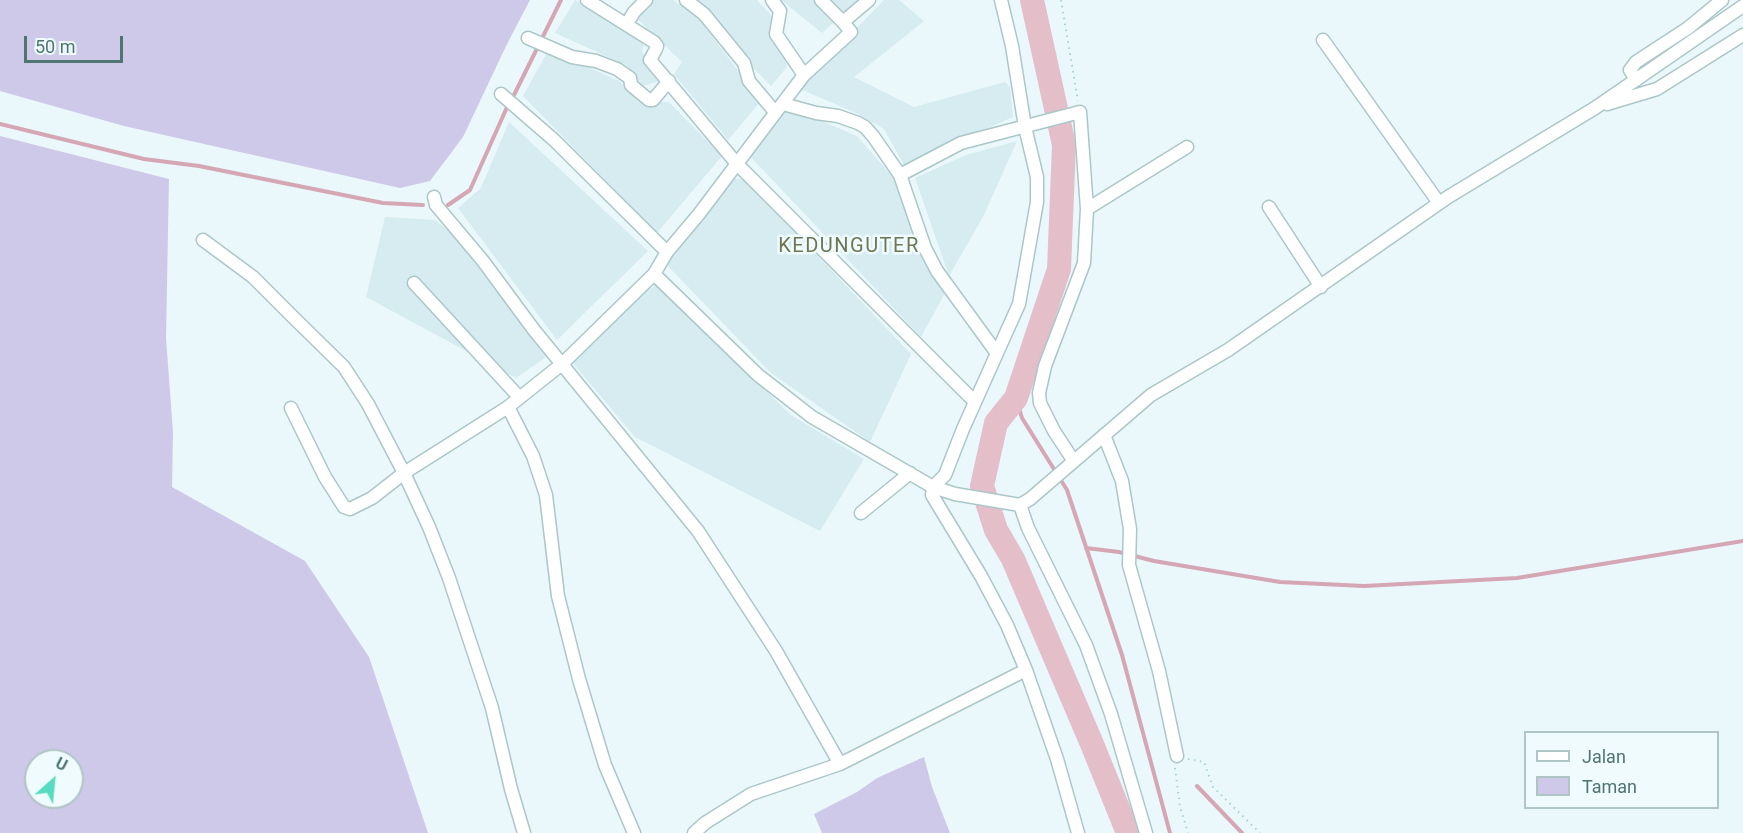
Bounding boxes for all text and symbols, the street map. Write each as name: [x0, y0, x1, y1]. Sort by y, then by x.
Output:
scale bar: [27, 24, 126, 62]
text: 50 m: [35, 36, 75, 57]
district label: KEDUNGUTER: [778, 235, 920, 259]
legend: [1524, 731, 1719, 809]
text: Jalan: [1582, 746, 1626, 767]
north arrow: [24, 749, 84, 809]
text: U: [52, 753, 70, 775]
text: Taman: [1582, 776, 1637, 797]

